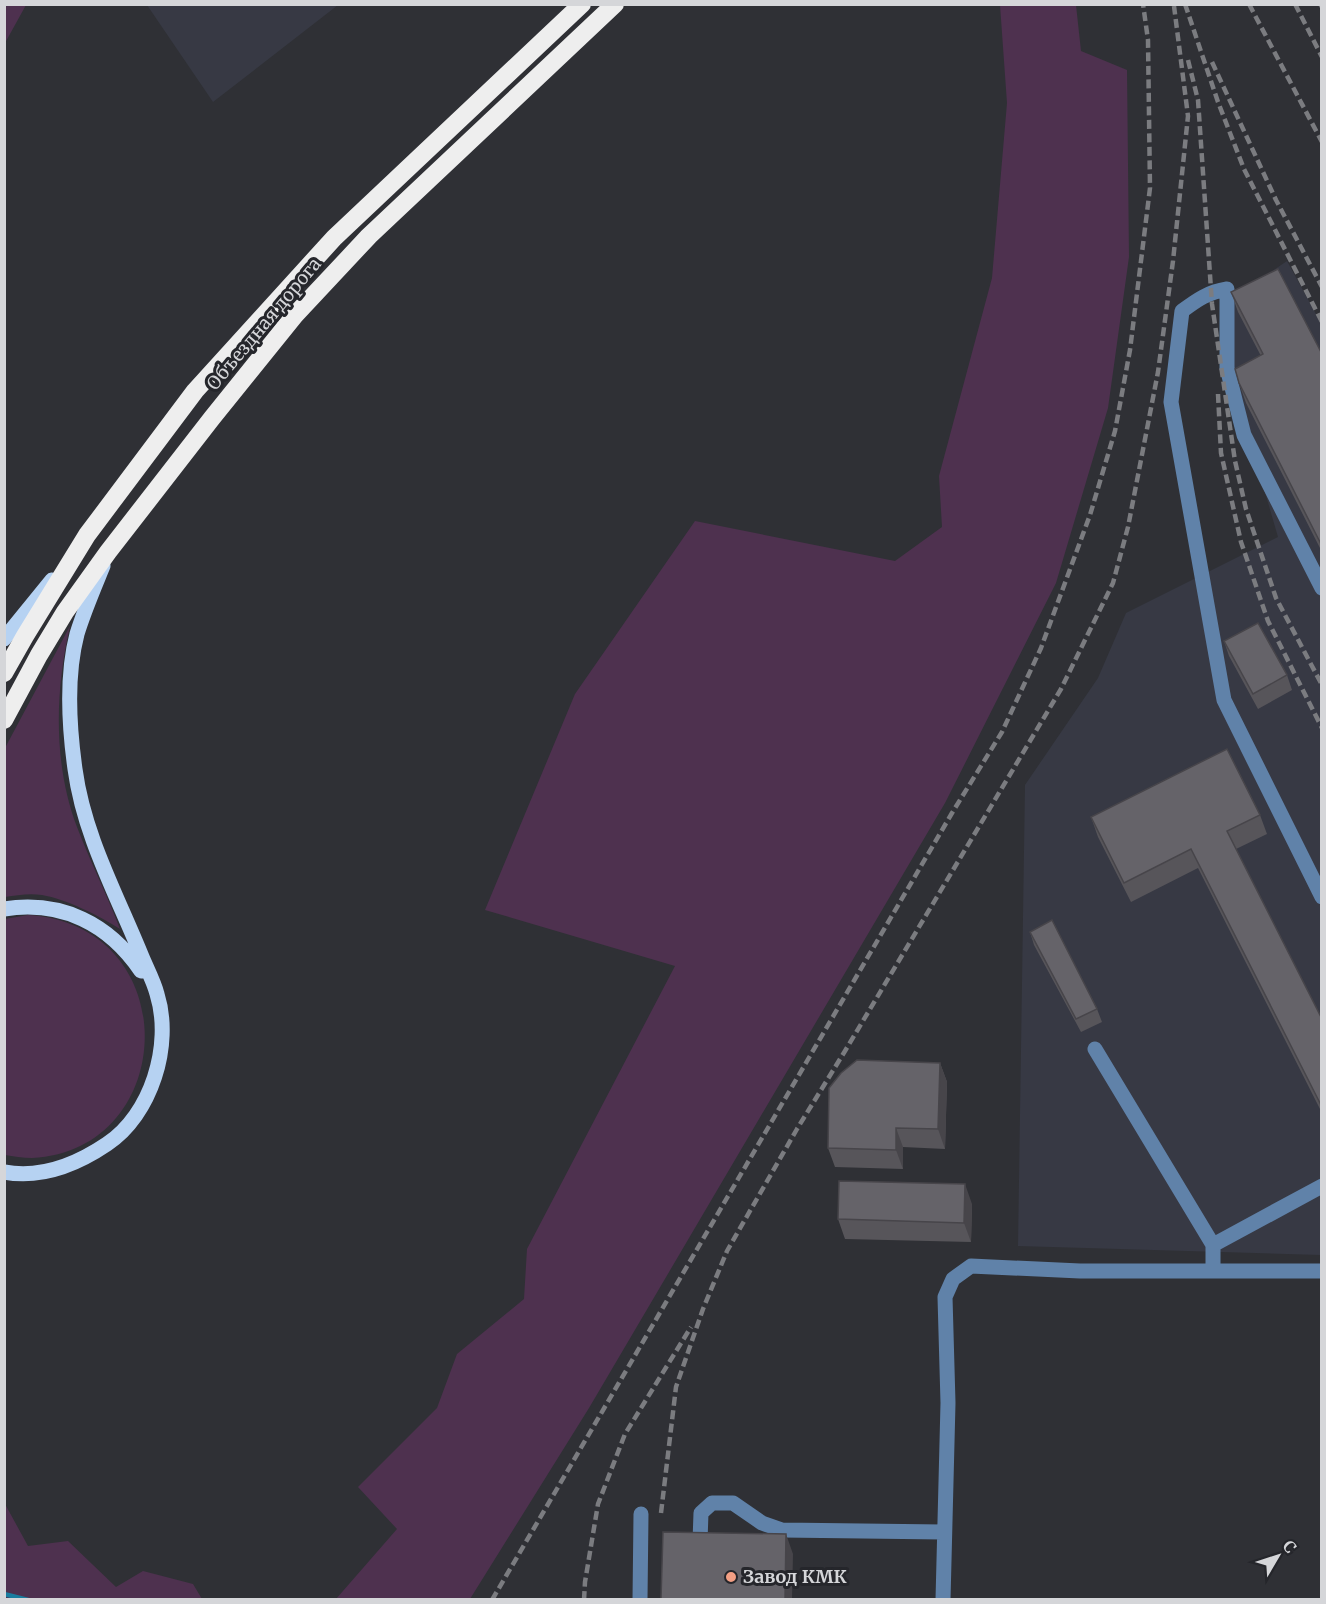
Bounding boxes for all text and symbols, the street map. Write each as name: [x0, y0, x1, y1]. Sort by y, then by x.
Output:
street label: Объездная дорога: [201, 252, 326, 395]
north arrow: [1248, 1526, 1308, 1586]
text: С: [1279, 1536, 1301, 1557]
place label: Завод КМК: [743, 1565, 847, 1588]
marker: Завод КМК: [724, 1570, 738, 1584]

